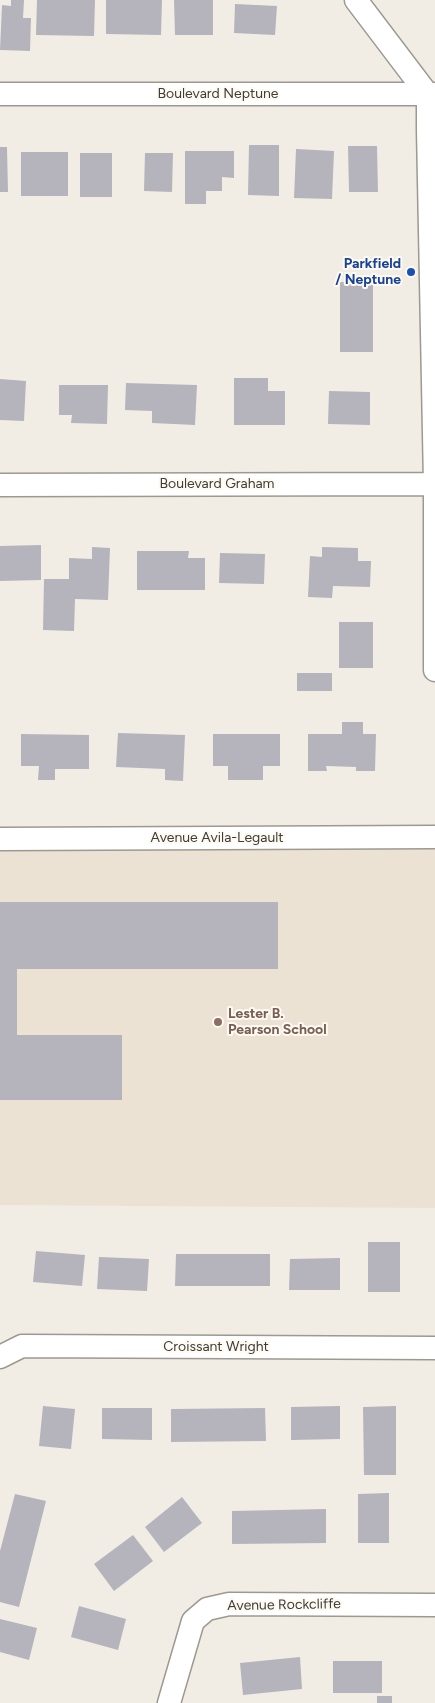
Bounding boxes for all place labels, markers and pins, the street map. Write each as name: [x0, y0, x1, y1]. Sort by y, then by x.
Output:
place label: Parkfield / Neptune: [335, 256, 401, 288]
marker: Parkfield / Neptune: [405, 266, 417, 278]
place label: Lester B. Pearson School: [228, 1006, 327, 1038]
marker: Lester B. Pearson School: [212, 1016, 224, 1028]

